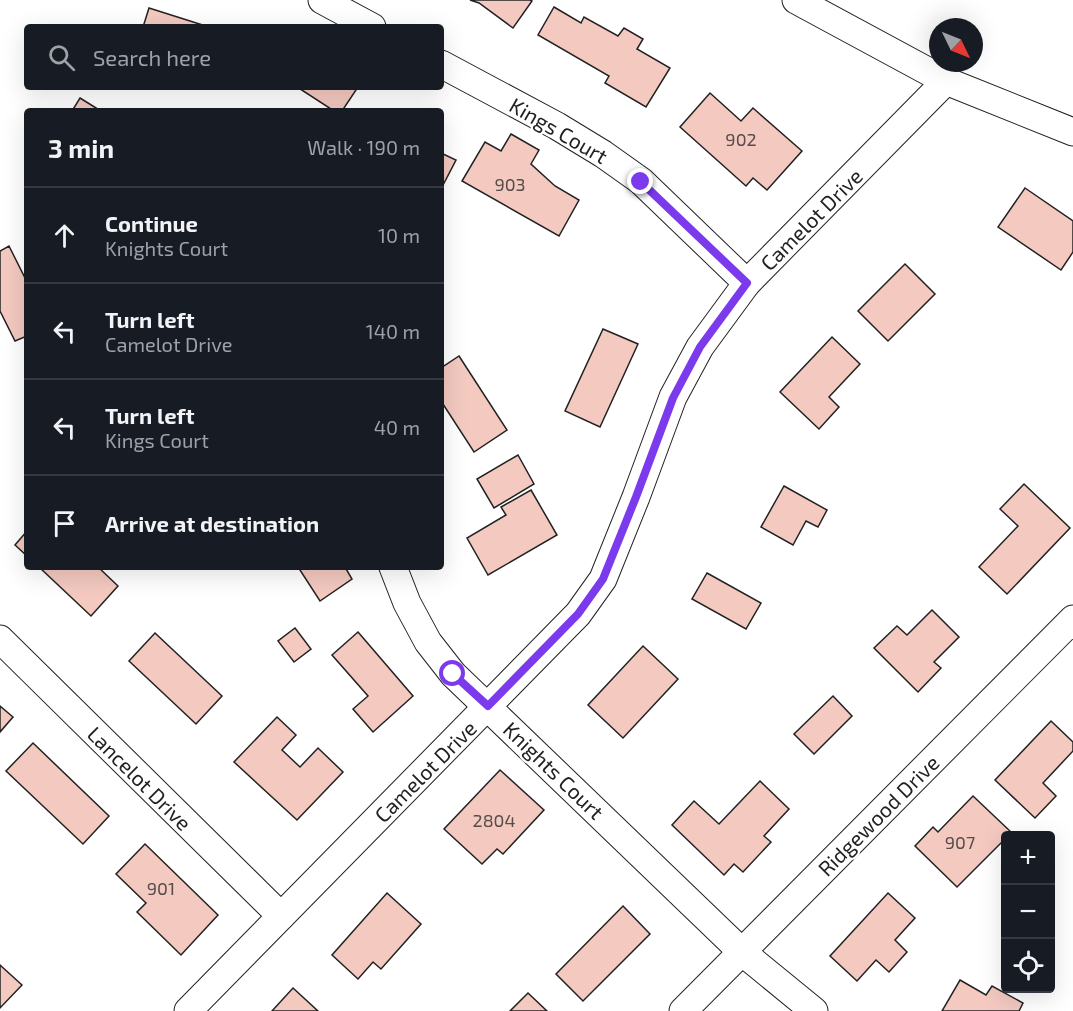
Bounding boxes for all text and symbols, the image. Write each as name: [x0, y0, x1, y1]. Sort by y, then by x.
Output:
north arrow: [929, 18, 983, 72]
search box: [24, 24, 444, 90]
icon: search: [45, 41, 78, 74]
text: Search here: [93, 44, 211, 70]
street label: Kings Court: [505, 92, 613, 168]
house number: 902: [725, 128, 757, 150]
text: 3 min: [48, 132, 114, 163]
text: Walk · 190 m: [307, 135, 420, 159]
street label: Camelot Drive: [755, 163, 867, 275]
route end: [627, 168, 653, 194]
house number: 903: [494, 173, 526, 195]
text: Continue: [105, 210, 198, 236]
icon: ahead: [48, 219, 81, 252]
text: 10 m: [378, 223, 420, 247]
text: Knights Court: [105, 236, 228, 260]
text: Turn left: [105, 306, 194, 332]
icon: left: [48, 315, 81, 348]
text: 140 m: [366, 319, 420, 343]
text: Camelot Drive: [105, 332, 232, 356]
text: Turn left: [105, 402, 194, 428]
icon: left: [48, 411, 81, 444]
text: 40 m: [374, 415, 420, 439]
text: Kings Court: [105, 428, 209, 452]
icon: arrive: [48, 507, 81, 540]
text: Arrive at destination: [105, 510, 319, 536]
route start: [439, 660, 465, 686]
street label: Camelot Drive: [369, 715, 481, 827]
street label: Knights Court: [499, 716, 609, 824]
street label: Lancelot Drive: [83, 721, 197, 835]
street label: Ridgewood Drive: [812, 749, 944, 881]
house number: 2804: [473, 809, 515, 831]
house number: 907: [945, 831, 975, 853]
map controls: [1001, 831, 1055, 993]
button: +: [1001, 831, 1055, 885]
house number: 901: [147, 877, 175, 899]
button: −: [1001, 885, 1055, 939]
button: locate: [1001, 939, 1055, 993]

